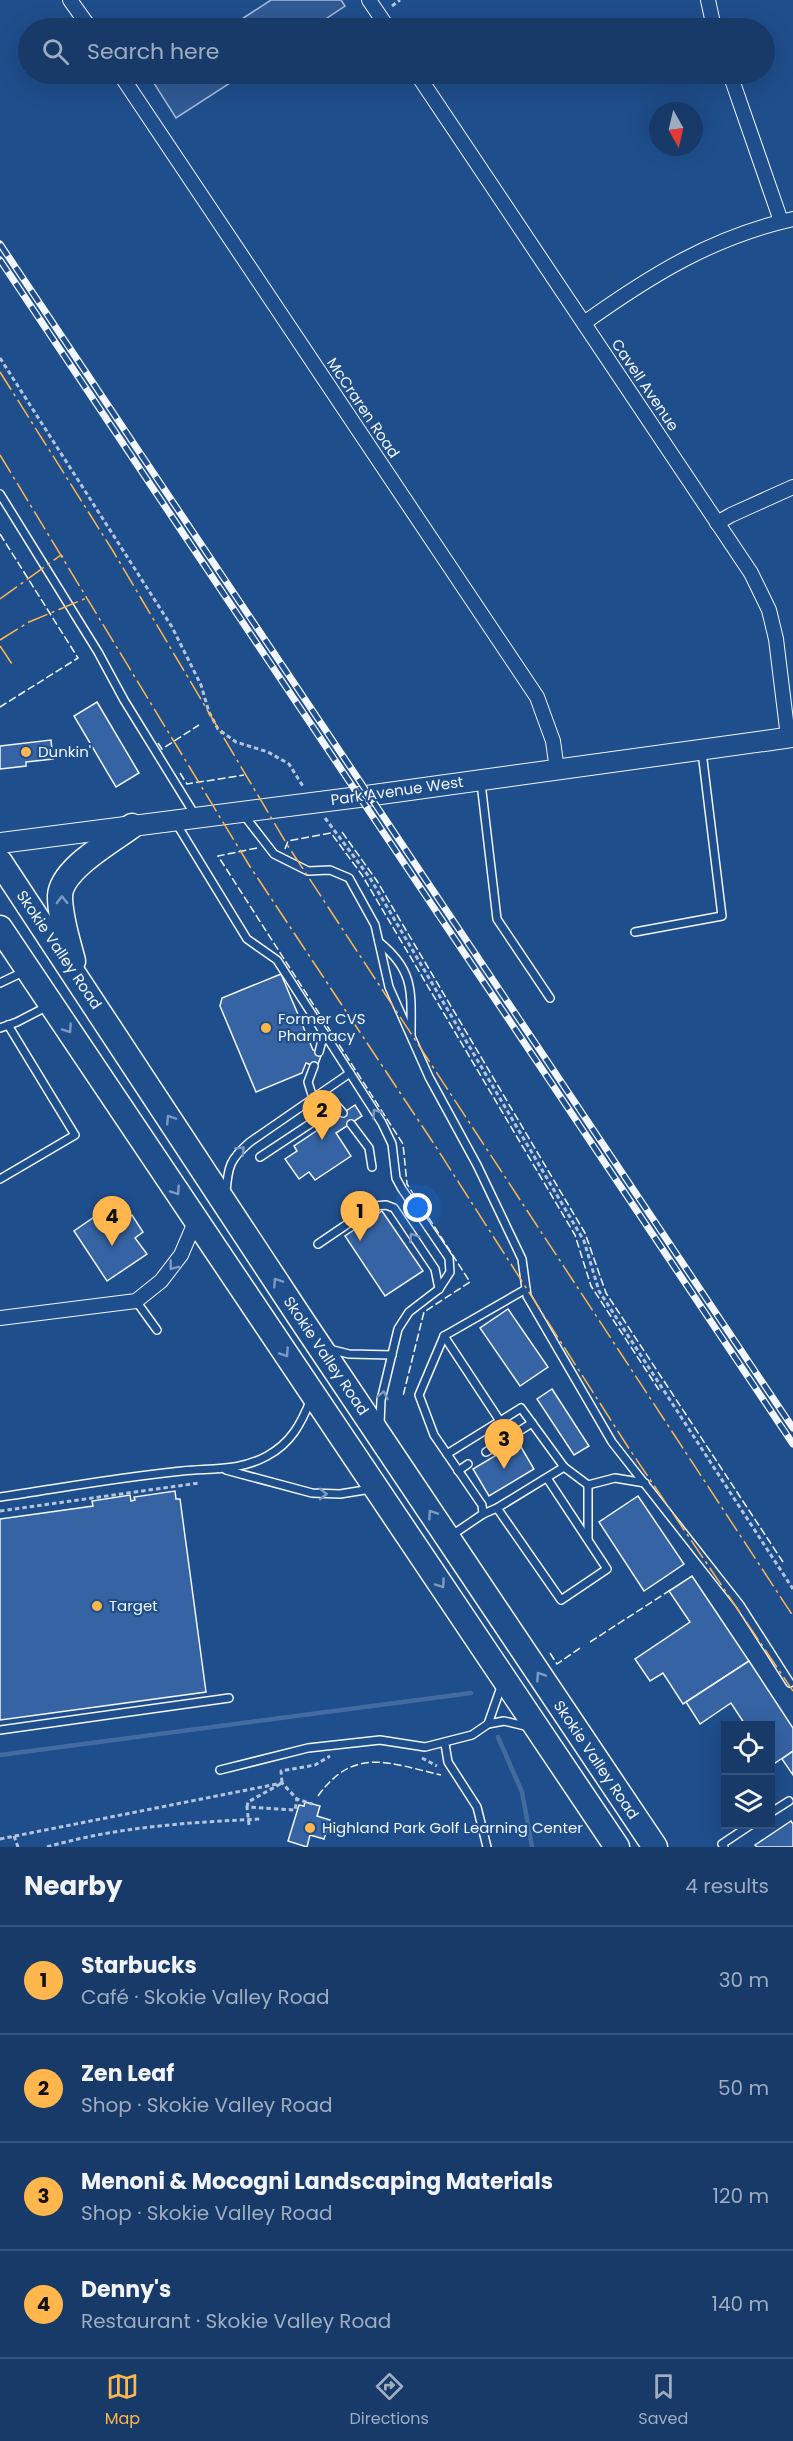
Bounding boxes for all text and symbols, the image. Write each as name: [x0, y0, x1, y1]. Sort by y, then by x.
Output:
search box: [18, 18, 775, 84]
icon: search: [39, 35, 72, 68]
text: Search here: [87, 36, 220, 67]
north arrow: [649, 102, 703, 156]
street label: Cavell Avenue: [607, 334, 684, 435]
street label: McCraren Road: [322, 353, 405, 462]
place label: Dunkin': [38, 741, 91, 762]
marker: Dunkin': [19, 745, 33, 759]
street label: Park Avenue West: [329, 771, 465, 810]
street label: Skokie Valley Road: [12, 886, 107, 1013]
one-way arrow: [56, 896, 68, 905]
place label: Former CVS Pharmacy: [278, 1008, 366, 1046]
marker: Former CVS Pharmacy: [259, 1021, 273, 1035]
one-way arrow: [61, 1022, 72, 1033]
pin: 2: [302, 1090, 342, 1140]
one-way arrow: [372, 1109, 383, 1120]
one-way arrow: [166, 1115, 178, 1125]
one-way arrow: [234, 1146, 245, 1157]
one-way arrow: [169, 1185, 181, 1195]
pin: 1: [340, 1192, 380, 1241]
your location: [403, 1193, 432, 1222]
pin: 4: [92, 1196, 132, 1246]
one-way arrow: [409, 1233, 421, 1243]
one-way arrow: [169, 1259, 180, 1270]
one-way arrow: [273, 1278, 284, 1289]
street label: Skokie Valley Road: [279, 1292, 374, 1419]
one-way arrow: [278, 1346, 289, 1357]
one-way arrow: [376, 1390, 389, 1400]
pin: 3: [484, 1420, 524, 1469]
one-way arrow: [319, 1487, 328, 1500]
one-way arrow: [428, 1510, 439, 1521]
one-way arrow: [434, 1578, 445, 1589]
place label: Target: [109, 1595, 158, 1616]
marker: Target: [90, 1599, 104, 1613]
one-way arrow: [536, 1672, 547, 1683]
street label: Skokie Valley Road: [549, 1696, 644, 1823]
map controls: [721, 1721, 775, 1829]
button: locate: [721, 1721, 775, 1775]
button: layers: [721, 1775, 775, 1829]
place label: Highland Park Golf Learning Center: [322, 1817, 583, 1838]
marker: Highland Park Golf Learning Center: [303, 1821, 317, 1835]
text: Nearby: [24, 1868, 122, 1904]
text: 4 results: [685, 1872, 769, 1900]
text: Starbucks: [81, 1950, 197, 1981]
text: 1: [40, 1966, 47, 1994]
text: 30 m: [719, 1966, 769, 1994]
text: Café · Skokie Valley Road: [81, 1983, 330, 2011]
text: Zen Leaf: [81, 2058, 174, 2089]
text: 2: [38, 2074, 49, 2102]
text: 50 m: [718, 2074, 769, 2102]
text: Shop · Skokie Valley Road: [81, 2091, 332, 2119]
text: Menoni & Mocogni Landscaping Materials: [81, 2166, 553, 2197]
text: 3: [37, 2182, 50, 2210]
text: 120 m: [713, 2182, 769, 2210]
text: Shop · Skokie Valley Road: [81, 2199, 332, 2227]
text: Denny's: [81, 2274, 171, 2305]
text: 4: [37, 2290, 50, 2318]
text: 140 m: [712, 2290, 769, 2318]
text: Restaurant · Skokie Valley Road: [81, 2307, 391, 2335]
tab: Map: [105, 2370, 140, 2431]
tab: Directions: [350, 2370, 429, 2431]
tab: Saved: [638, 2370, 688, 2431]

